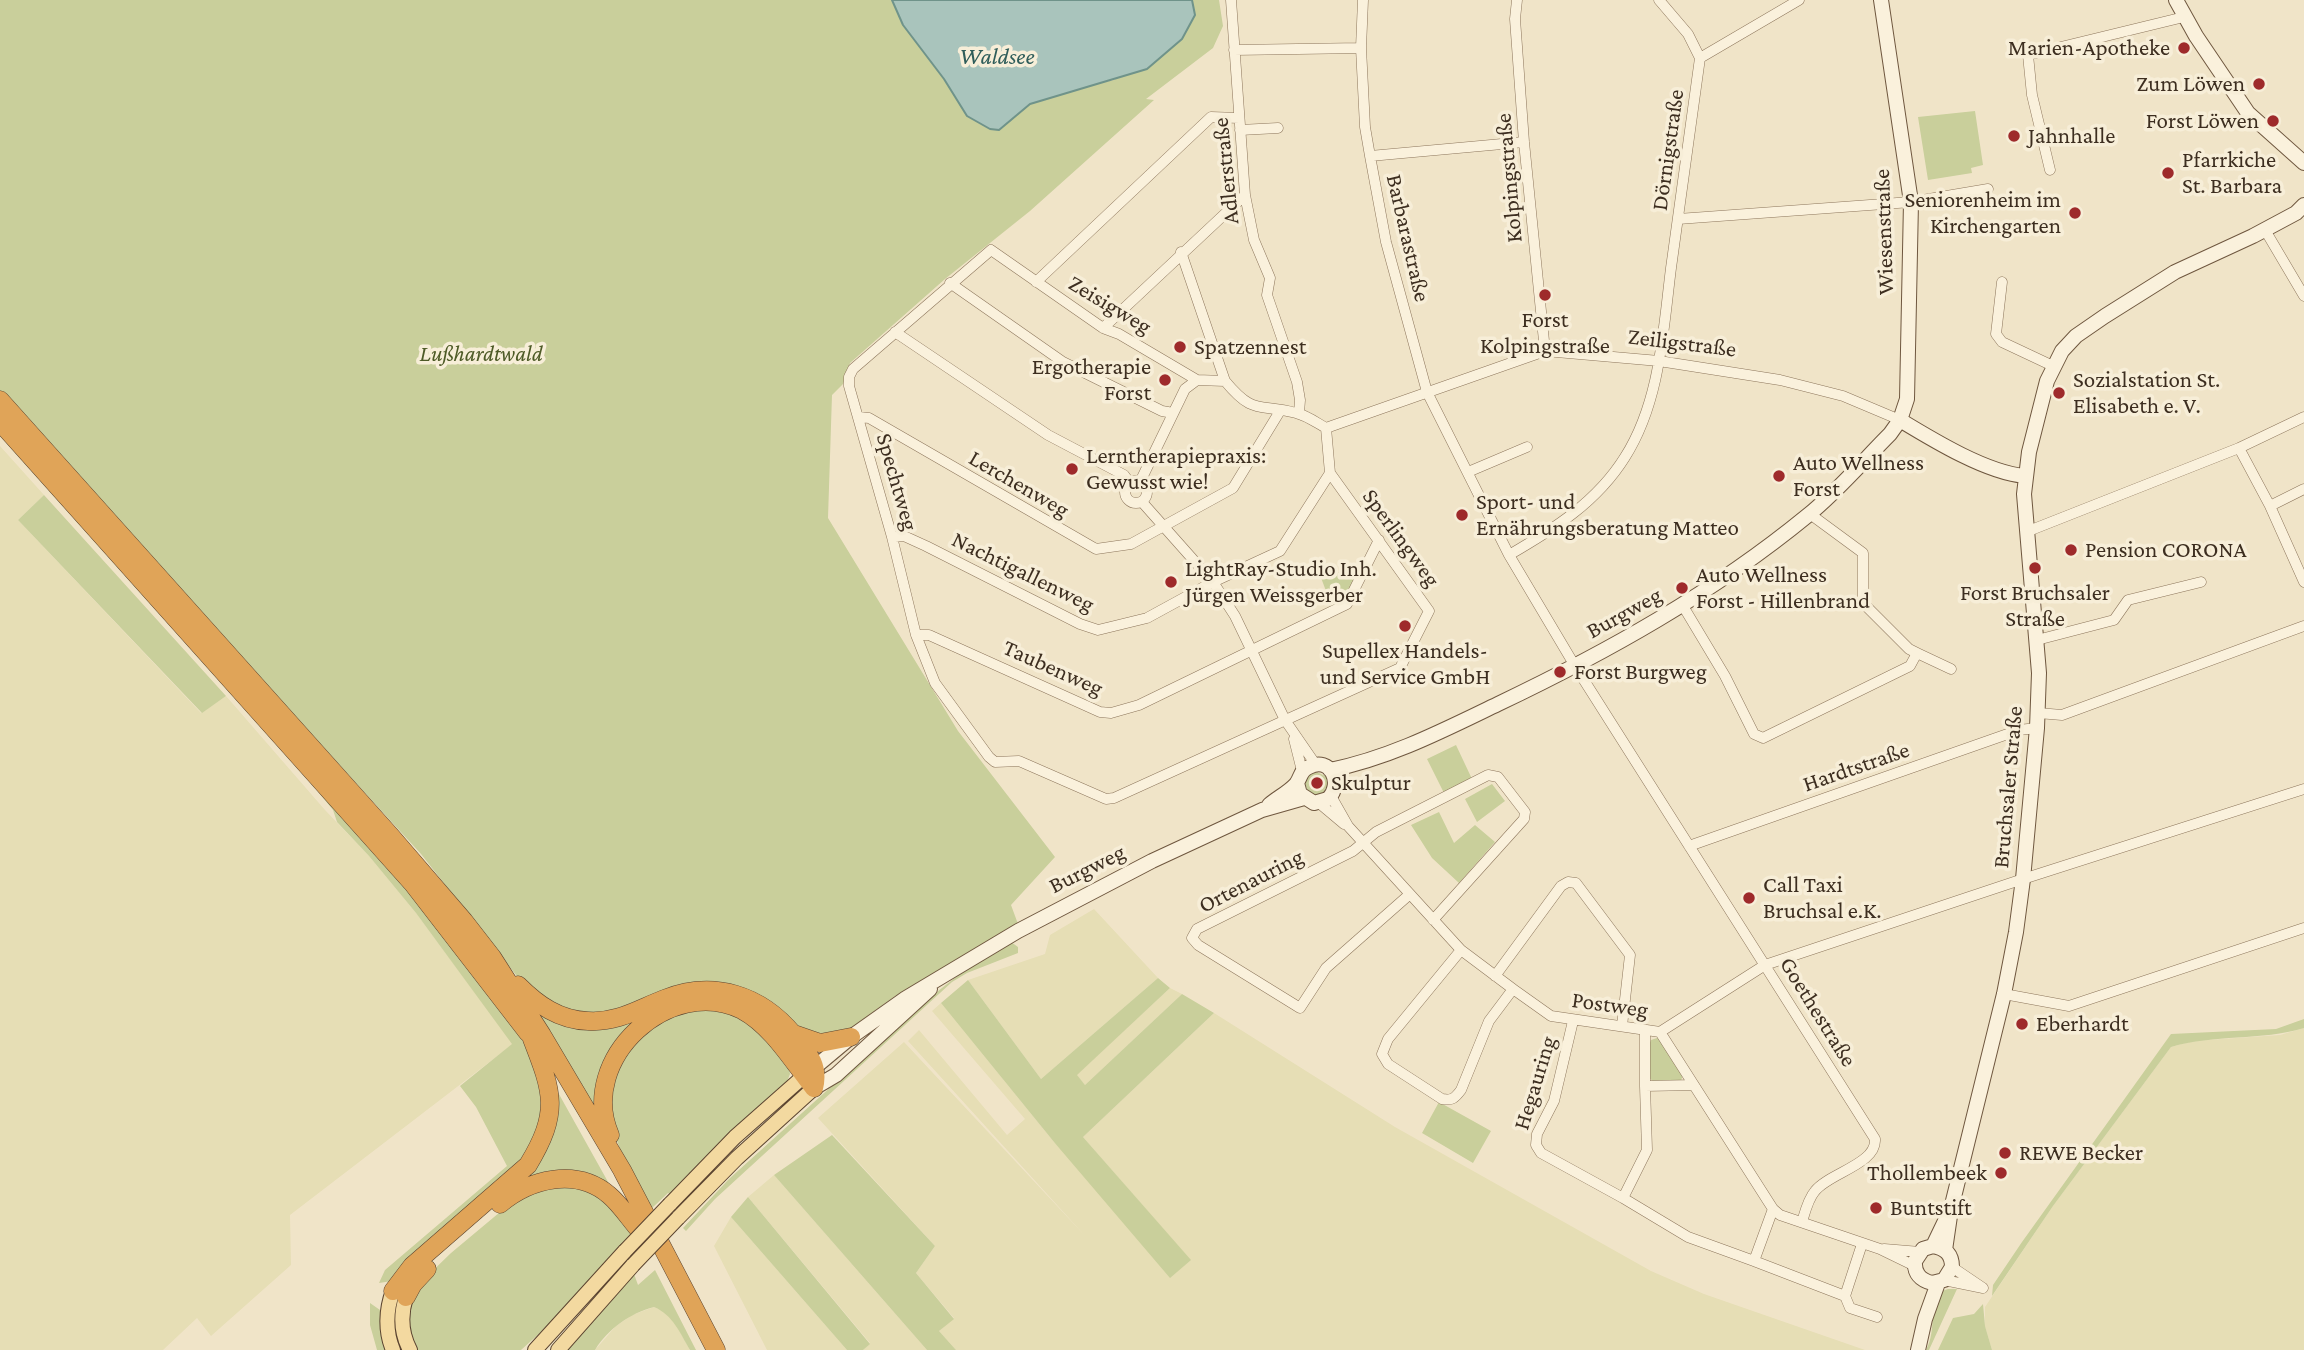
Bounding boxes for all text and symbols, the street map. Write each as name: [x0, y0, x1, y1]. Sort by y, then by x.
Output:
place label: Marien-Apotheke: [2008, 34, 2170, 62]
marker: Marien-Apotheke: [2176, 40, 2192, 56]
water label: Waldsee: [960, 43, 1034, 71]
place label: Zum Löwen: [2136, 70, 2245, 98]
marker: Zum Löwen: [2251, 76, 2267, 92]
street label: Dörnigstraße: [1646, 88, 1690, 212]
place label: Forst Löwen: [2146, 107, 2259, 135]
street label: Kolpingstraße: [1490, 112, 1528, 244]
marker: Forst Löwen: [2265, 113, 2281, 129]
street label: Adlerstraße: [1207, 116, 1245, 226]
place label: Jahnhalle: [2028, 122, 2115, 150]
marker: Jahnhalle: [2006, 128, 2022, 144]
place label: Pfarrkiche St. Barbara: [2182, 146, 2282, 200]
marker: Pfarrkiche St. Barbara: [2160, 165, 2176, 181]
street label: Wiesenstraße: [1868, 168, 1900, 296]
street label: Barbarastraße: [1380, 172, 1436, 304]
place label: Seniorenheim im Kirchengarten: [1904, 186, 2061, 240]
marker: Seniorenheim im Kirchengarten: [2067, 205, 2083, 221]
street label: Zeisigweg: [1063, 269, 1157, 341]
marker: Forst Kolpingstraße: [1537, 287, 1553, 303]
place label: Forst Kolpingstraße: [1480, 306, 1610, 360]
street label: Zeiligstraße: [1626, 323, 1738, 363]
place label: Spatzennest: [1194, 333, 1306, 361]
marker: Spatzennest: [1172, 339, 1188, 355]
park label: Lußhardtwald: [419, 340, 543, 368]
place label: Ergotherapie Forst: [1032, 353, 1151, 407]
place label: Sozialstation St. Elisabeth e. V.: [2073, 366, 2220, 420]
marker: Ergotherapie Forst: [1157, 372, 1173, 388]
marker: Sozialstation St. Elisabeth e. V.: [2051, 385, 2067, 401]
street label: Spechtweg: [870, 430, 924, 534]
place label: Lerntherapiepraxis: Gewusst wie!: [1086, 442, 1266, 496]
street label: Lerchenweg: [964, 444, 1074, 524]
place label: Auto Wellness Forst: [1793, 449, 1924, 503]
marker: Lerntherapiepraxis: Gewusst wie!: [1064, 461, 1080, 477]
marker: Auto Wellness Forst: [1771, 468, 1787, 484]
street label: Sperlingweg: [1356, 484, 1446, 592]
place label: Sport- und Ernährungsberatung Matteo: [1476, 488, 1739, 542]
marker: Sport- und Ernährungsberatung Matteo: [1454, 507, 1470, 523]
street label: Nachtigallenweg: [947, 526, 1099, 618]
place label: Pension CORONA: [2085, 536, 2247, 564]
marker: Pension CORONA: [2063, 542, 2079, 558]
place label: LightRay-Studio Inh. Jürgen Weissgerber: [1185, 555, 1377, 609]
marker: Forst Bruchsaler Straße: [2027, 560, 2043, 576]
place label: Auto Wellness Forst - Hillenbrand: [1696, 561, 1870, 615]
marker: LightRay-Studio Inh. Jürgen Weissgerber: [1163, 574, 1179, 590]
place label: Forst Bruchsaler Straße: [1960, 579, 2110, 633]
marker: Auto Wellness Forst - Hillenbrand: [1674, 580, 1690, 596]
street label: Burgweg: [1582, 581, 1666, 645]
marker: Supellex Handels- und Service GmbH: [1397, 618, 1413, 634]
street label: Taubenweg: [999, 634, 1107, 702]
place label: Supellex Handels- und Service GmbH: [1320, 637, 1490, 691]
place label: Forst Burgweg: [1574, 658, 1707, 686]
marker: Forst Burgweg: [1552, 664, 1568, 680]
street label: Bruchsaler Straße: [1987, 705, 2029, 869]
street label: Hardtstraße: [1799, 736, 1913, 798]
place label: Skulptur: [1331, 769, 1411, 797]
marker: Skulptur: [1309, 775, 1325, 791]
street label: Burgweg: [1044, 838, 1130, 900]
street label: Ortenauring: [1194, 843, 1308, 919]
place label: Call Taxi Bruchsal e.K.: [1763, 871, 1881, 925]
marker: Call Taxi Bruchsal e.K.: [1741, 890, 1757, 906]
street label: Goethestraße: [1773, 952, 1863, 1072]
street label: Postweg: [1570, 986, 1650, 1024]
place label: Eberhardt: [2036, 1010, 2129, 1038]
marker: Eberhardt: [2014, 1016, 2030, 1032]
street label: Hegauring: [1508, 1033, 1562, 1133]
place label: REWE Becker: [2019, 1139, 2143, 1167]
marker: REWE Becker: [1997, 1145, 2013, 1161]
place label: Thollembeek: [1867, 1159, 1987, 1187]
marker: Thollembeek: [1993, 1165, 2009, 1181]
place label: Buntstift: [1890, 1194, 1972, 1222]
marker: Buntstift: [1868, 1200, 1884, 1216]

